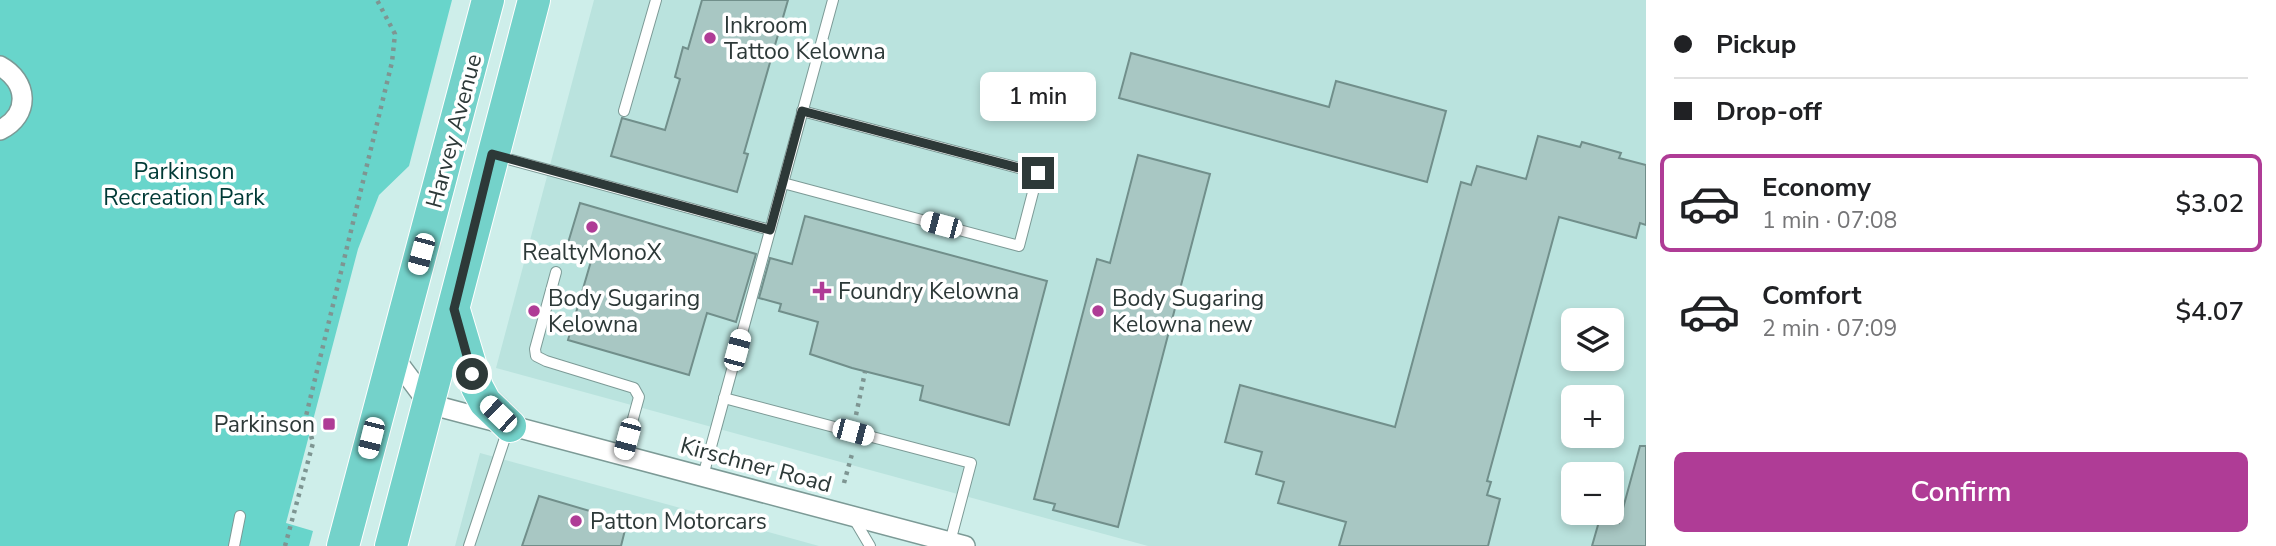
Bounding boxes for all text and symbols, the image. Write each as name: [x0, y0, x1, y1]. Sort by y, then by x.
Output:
place label: Inkroom Tattoo Kelowna: [724, 10, 886, 67]
text: Pickup: [1716, 27, 1796, 62]
marker: Inkroom Tattoo Kelowna: [702, 30, 718, 46]
street label: Harvey Avenue: [419, 50, 489, 212]
callout: 1 min: [980, 72, 1096, 120]
text: 1 min: [1009, 81, 1067, 112]
text: Drop-off: [1716, 94, 1822, 129]
park label: Parkinson Recreation Park: [103, 156, 265, 213]
route end: [1022, 157, 1054, 189]
text: Economy: [1762, 170, 1871, 205]
icon: car: [1678, 172, 1741, 235]
text: $3.02: [2175, 186, 2244, 221]
text: 1 min · 07:08: [1762, 205, 1897, 236]
car: [918, 209, 965, 241]
marker: RealtyMonoX: [584, 219, 600, 235]
car: [406, 231, 437, 277]
place label: RealtyMonoX: [522, 237, 662, 268]
place label: Foundry Kelowna: [838, 276, 1019, 307]
text: Comfort: [1762, 278, 1862, 313]
icon: car: [1678, 280, 1741, 343]
marker: Foundry Kelowna: [812, 281, 832, 301]
place label: Body Sugaring Kelowna: [548, 283, 700, 340]
place label: Body Sugaring Kelowna new: [1112, 283, 1264, 340]
text: $4.07: [2175, 294, 2244, 329]
marker: Body Sugaring Kelowna: [526, 303, 542, 319]
marker: Body Sugaring Kelowna new: [1090, 303, 1106, 319]
map controls: [1561, 308, 1624, 525]
button: layers: [1561, 308, 1624, 371]
text: 2 min · 07:09: [1762, 313, 1897, 344]
car: [722, 327, 753, 373]
route start: [456, 358, 488, 390]
button: +: [1561, 385, 1624, 448]
car: [476, 392, 521, 436]
place label: Parkinson: [214, 409, 315, 440]
car: [356, 415, 387, 461]
marker: Parkinson: [321, 416, 337, 432]
car: [612, 416, 643, 462]
car: [830, 416, 877, 448]
street label: Kirschner Road: [677, 430, 835, 500]
button: Confirm: [1674, 452, 2248, 532]
button: −: [1561, 462, 1624, 525]
place label: Patton Motorcars: [590, 506, 767, 537]
marker: Patton Motorcars: [568, 513, 584, 529]

